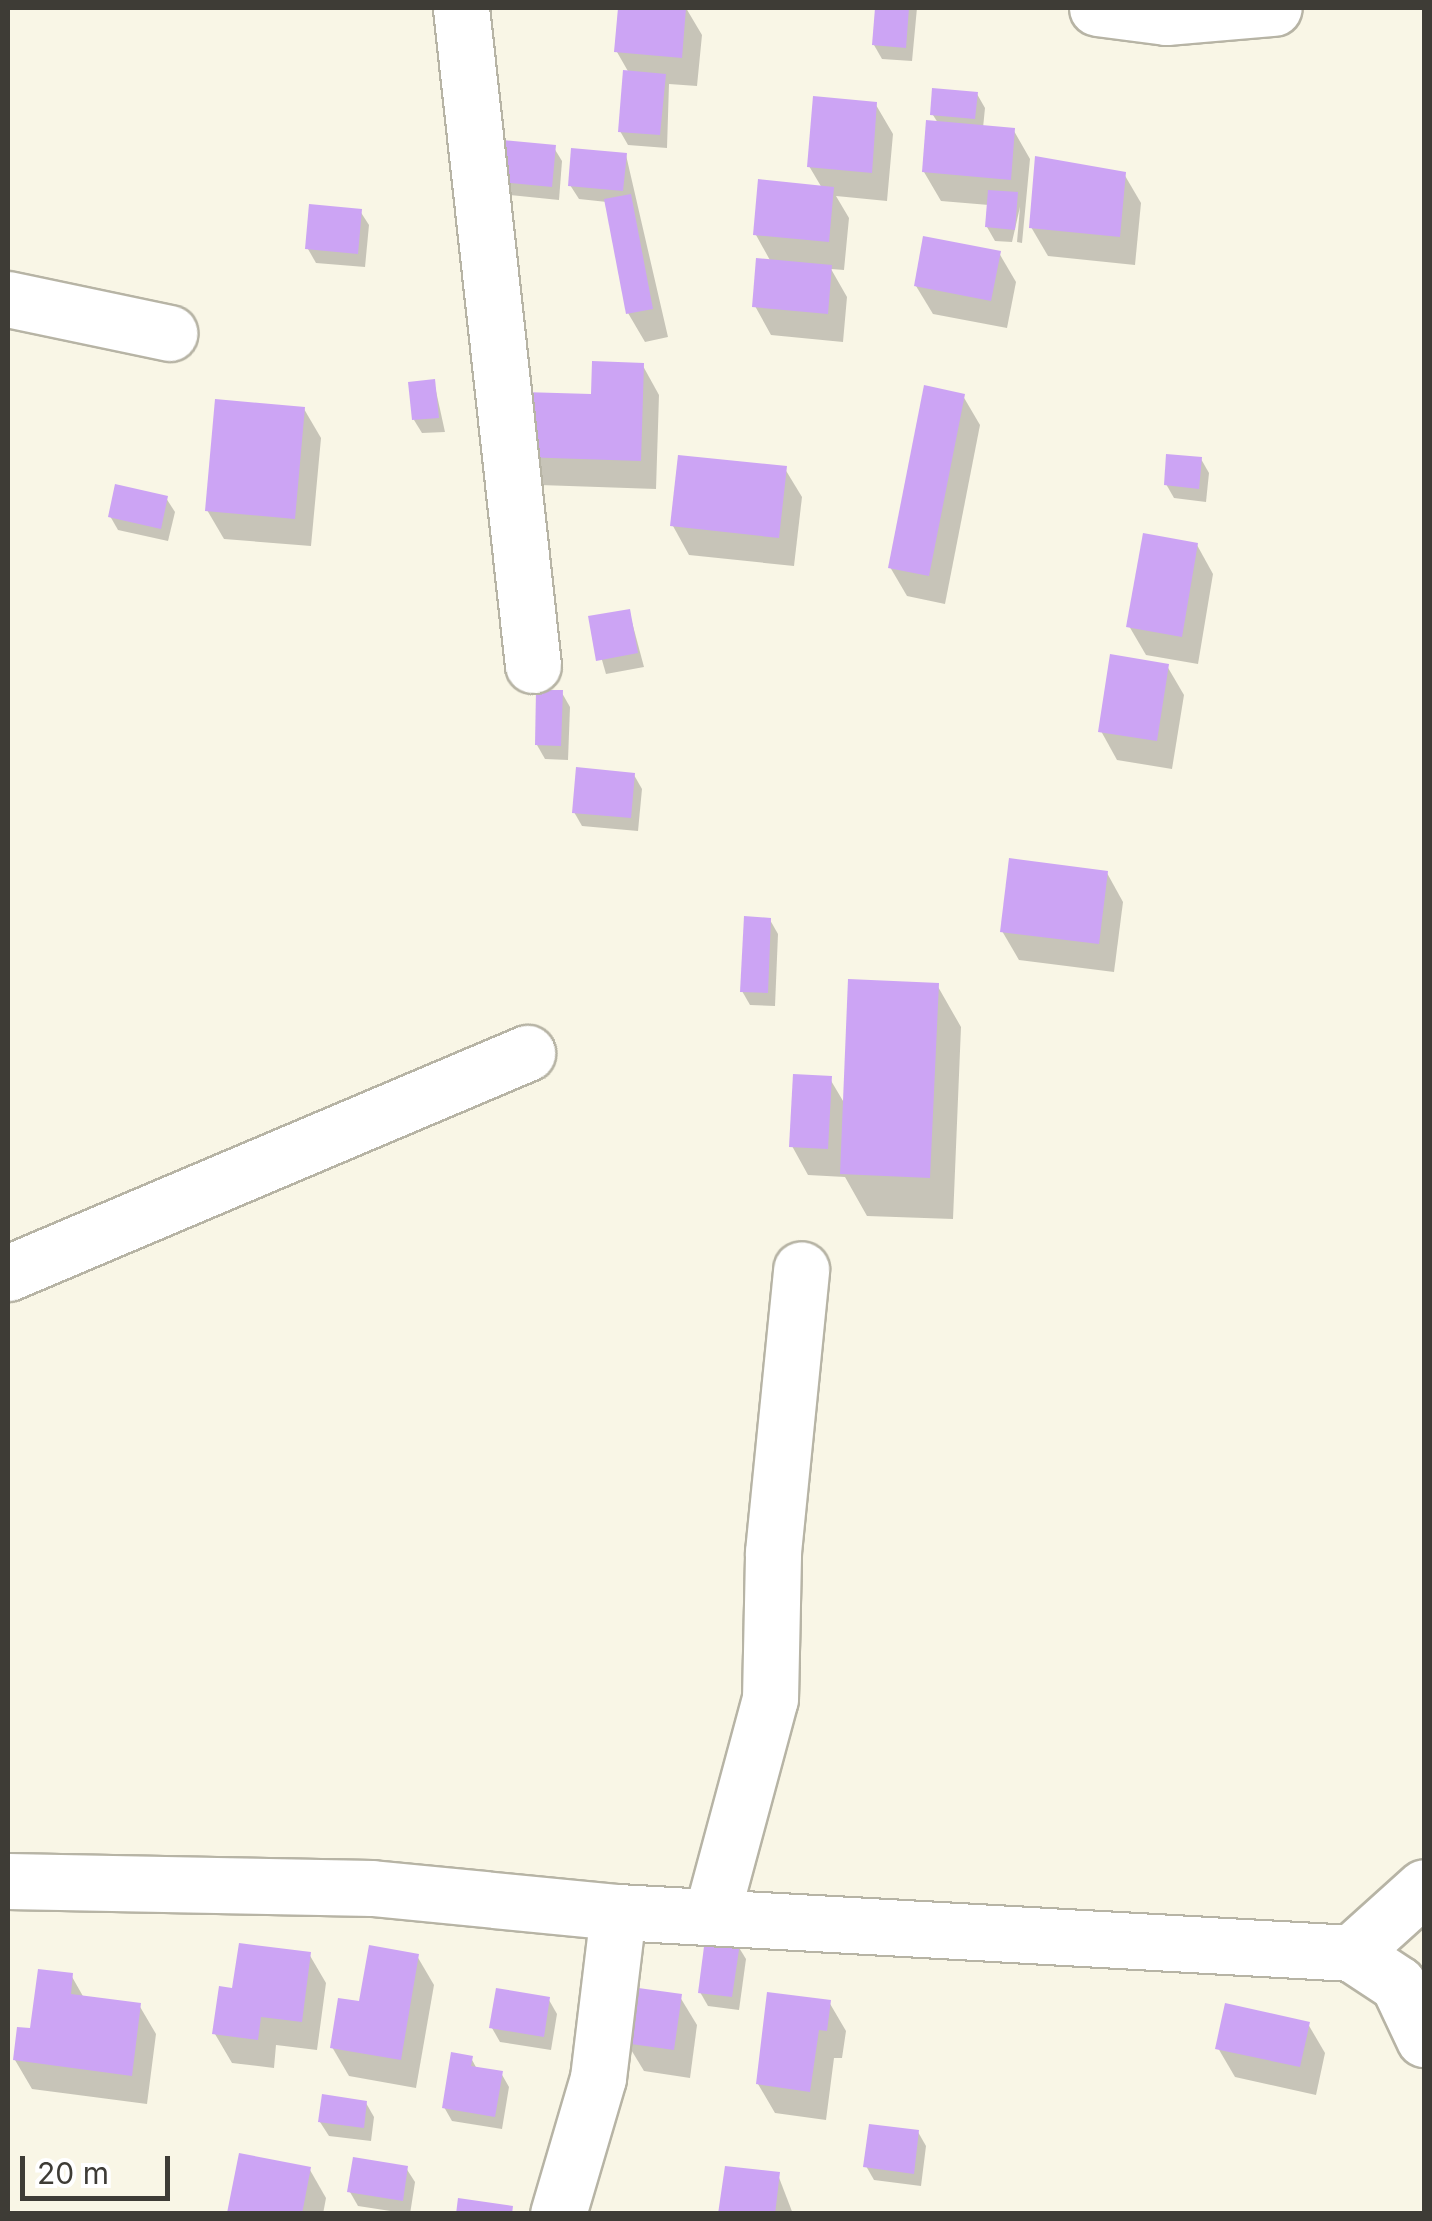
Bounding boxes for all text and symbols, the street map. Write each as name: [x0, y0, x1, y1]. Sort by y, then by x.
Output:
scale bar: [25, 2136, 175, 2198]
text: 20 m: [37, 2155, 109, 2191]

